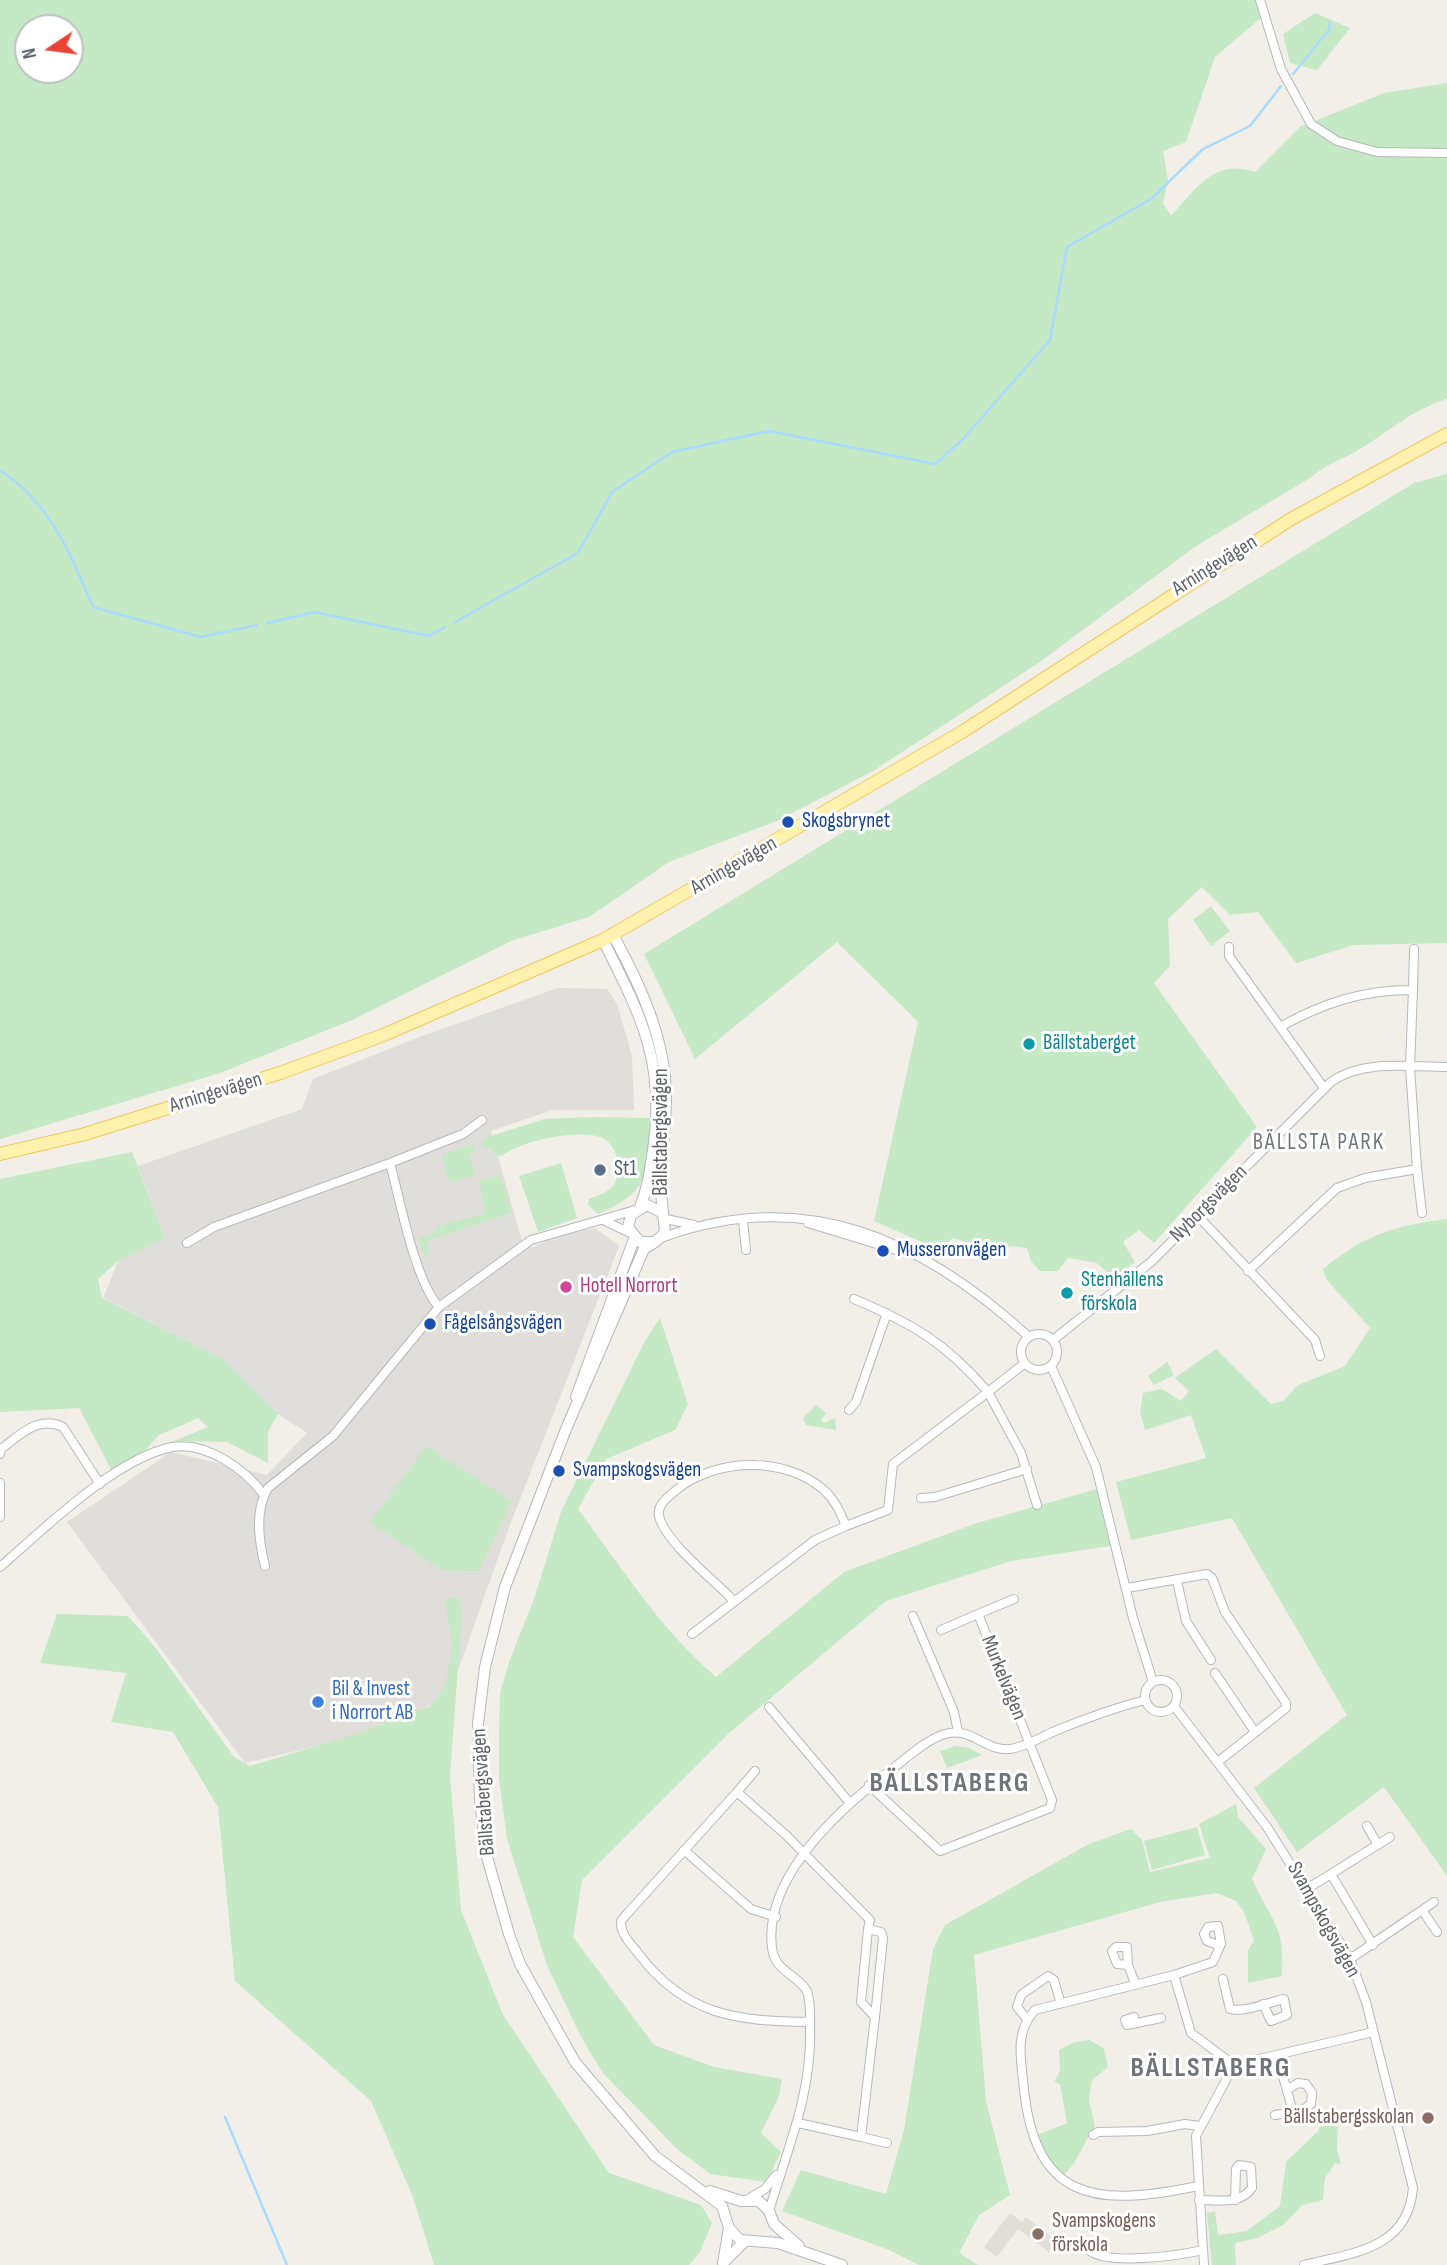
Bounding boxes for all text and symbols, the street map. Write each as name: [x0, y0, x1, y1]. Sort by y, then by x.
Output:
north arrow: [14, 14, 84, 84]
text: N: [18, 46, 42, 61]
street label: Arningevägen: [1168, 530, 1262, 602]
place label: Skogsbrynet: [802, 809, 890, 835]
marker: Skogsbrynet: [780, 814, 796, 830]
street label: Arningevägen: [686, 831, 782, 901]
place label: Bällstaberget: [1043, 1031, 1136, 1057]
marker: Bällstaberget: [1021, 1036, 1037, 1052]
street label: Arningevägen: [167, 1067, 265, 1119]
street label: Bällstabergsvägen: [649, 1068, 675, 1196]
district label: BÄLLSTA PARK: [1254, 1129, 1384, 1157]
place label: St1: [614, 1157, 637, 1183]
street label: Nyborgsvägen: [1165, 1160, 1253, 1248]
marker: St1: [592, 1162, 608, 1178]
place label: Musseronvägen: [897, 1238, 1006, 1264]
marker: Musseronvägen: [875, 1243, 891, 1259]
place label: Stenhällens förskola: [1081, 1268, 1164, 1318]
place label: Hotell Norrort: [580, 1274, 678, 1300]
marker: Hotell Norrort: [558, 1279, 574, 1295]
marker: Stenhällens förskola: [1059, 1285, 1075, 1301]
place label: Fågelsångsvägen: [444, 1311, 562, 1337]
marker: Fågelsångsvägen: [422, 1316, 438, 1332]
place label: Svampskogsvägen: [573, 1458, 701, 1484]
marker: Svampskogsvägen: [551, 1463, 567, 1479]
street label: Murkelvägen: [975, 1632, 1031, 1724]
place label: Bil & Invest i Norrort AB: [332, 1677, 413, 1727]
marker: Bil & Invest i Norrort AB: [310, 1694, 326, 1710]
street label: Bällstabergsvägen: [467, 1728, 501, 1856]
district label: BÄLLSTABERG: [871, 1767, 1029, 1801]
street label: Svampskogsvägen: [1281, 1858, 1365, 1982]
district label: BÄLLSTABERG: [1132, 2052, 1290, 2086]
place label: Bällstabergsskolan: [1284, 2105, 1414, 2131]
marker: Bällstabergsskolan: [1420, 2110, 1436, 2126]
place label: Svampskogens förskola: [1052, 2209, 1156, 2259]
marker: Svampskogens förskola: [1030, 2226, 1046, 2242]

